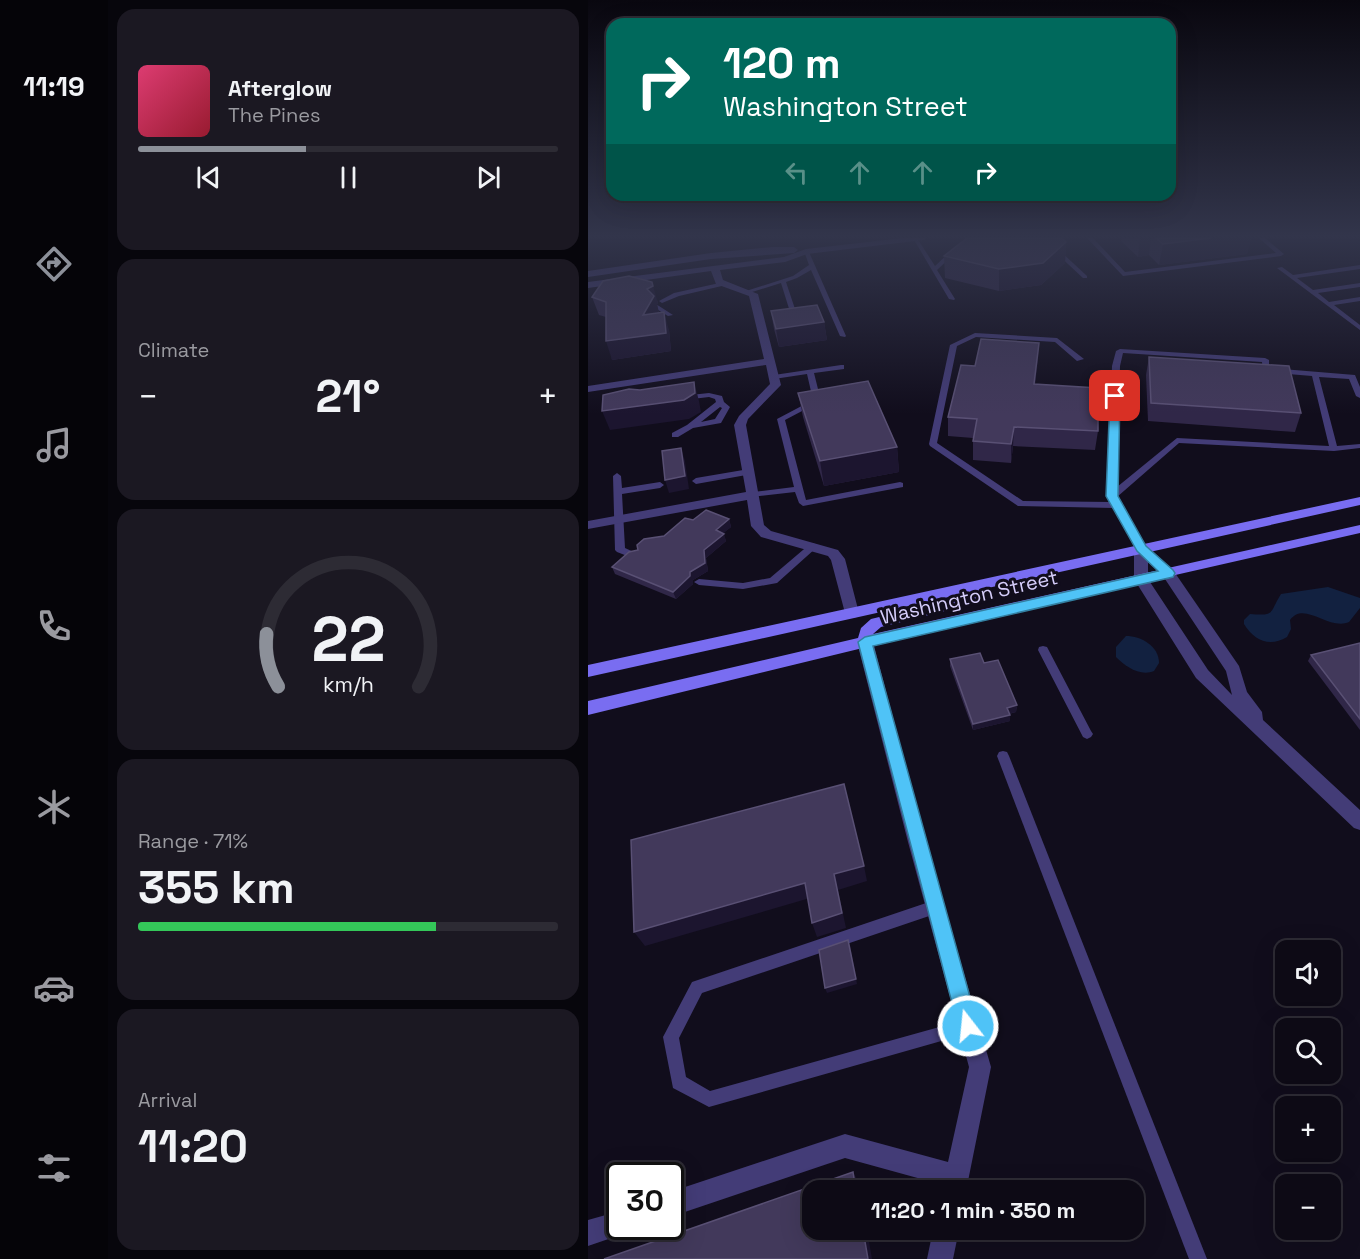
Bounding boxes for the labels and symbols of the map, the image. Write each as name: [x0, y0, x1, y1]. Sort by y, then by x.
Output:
pin: [1089, 370, 1140, 421]
street label: Washington Street: [878, 564, 1060, 630]
position arrow: [936, 994, 1000, 1058]
speed limit sign: 30: [606, 1162, 684, 1240]

